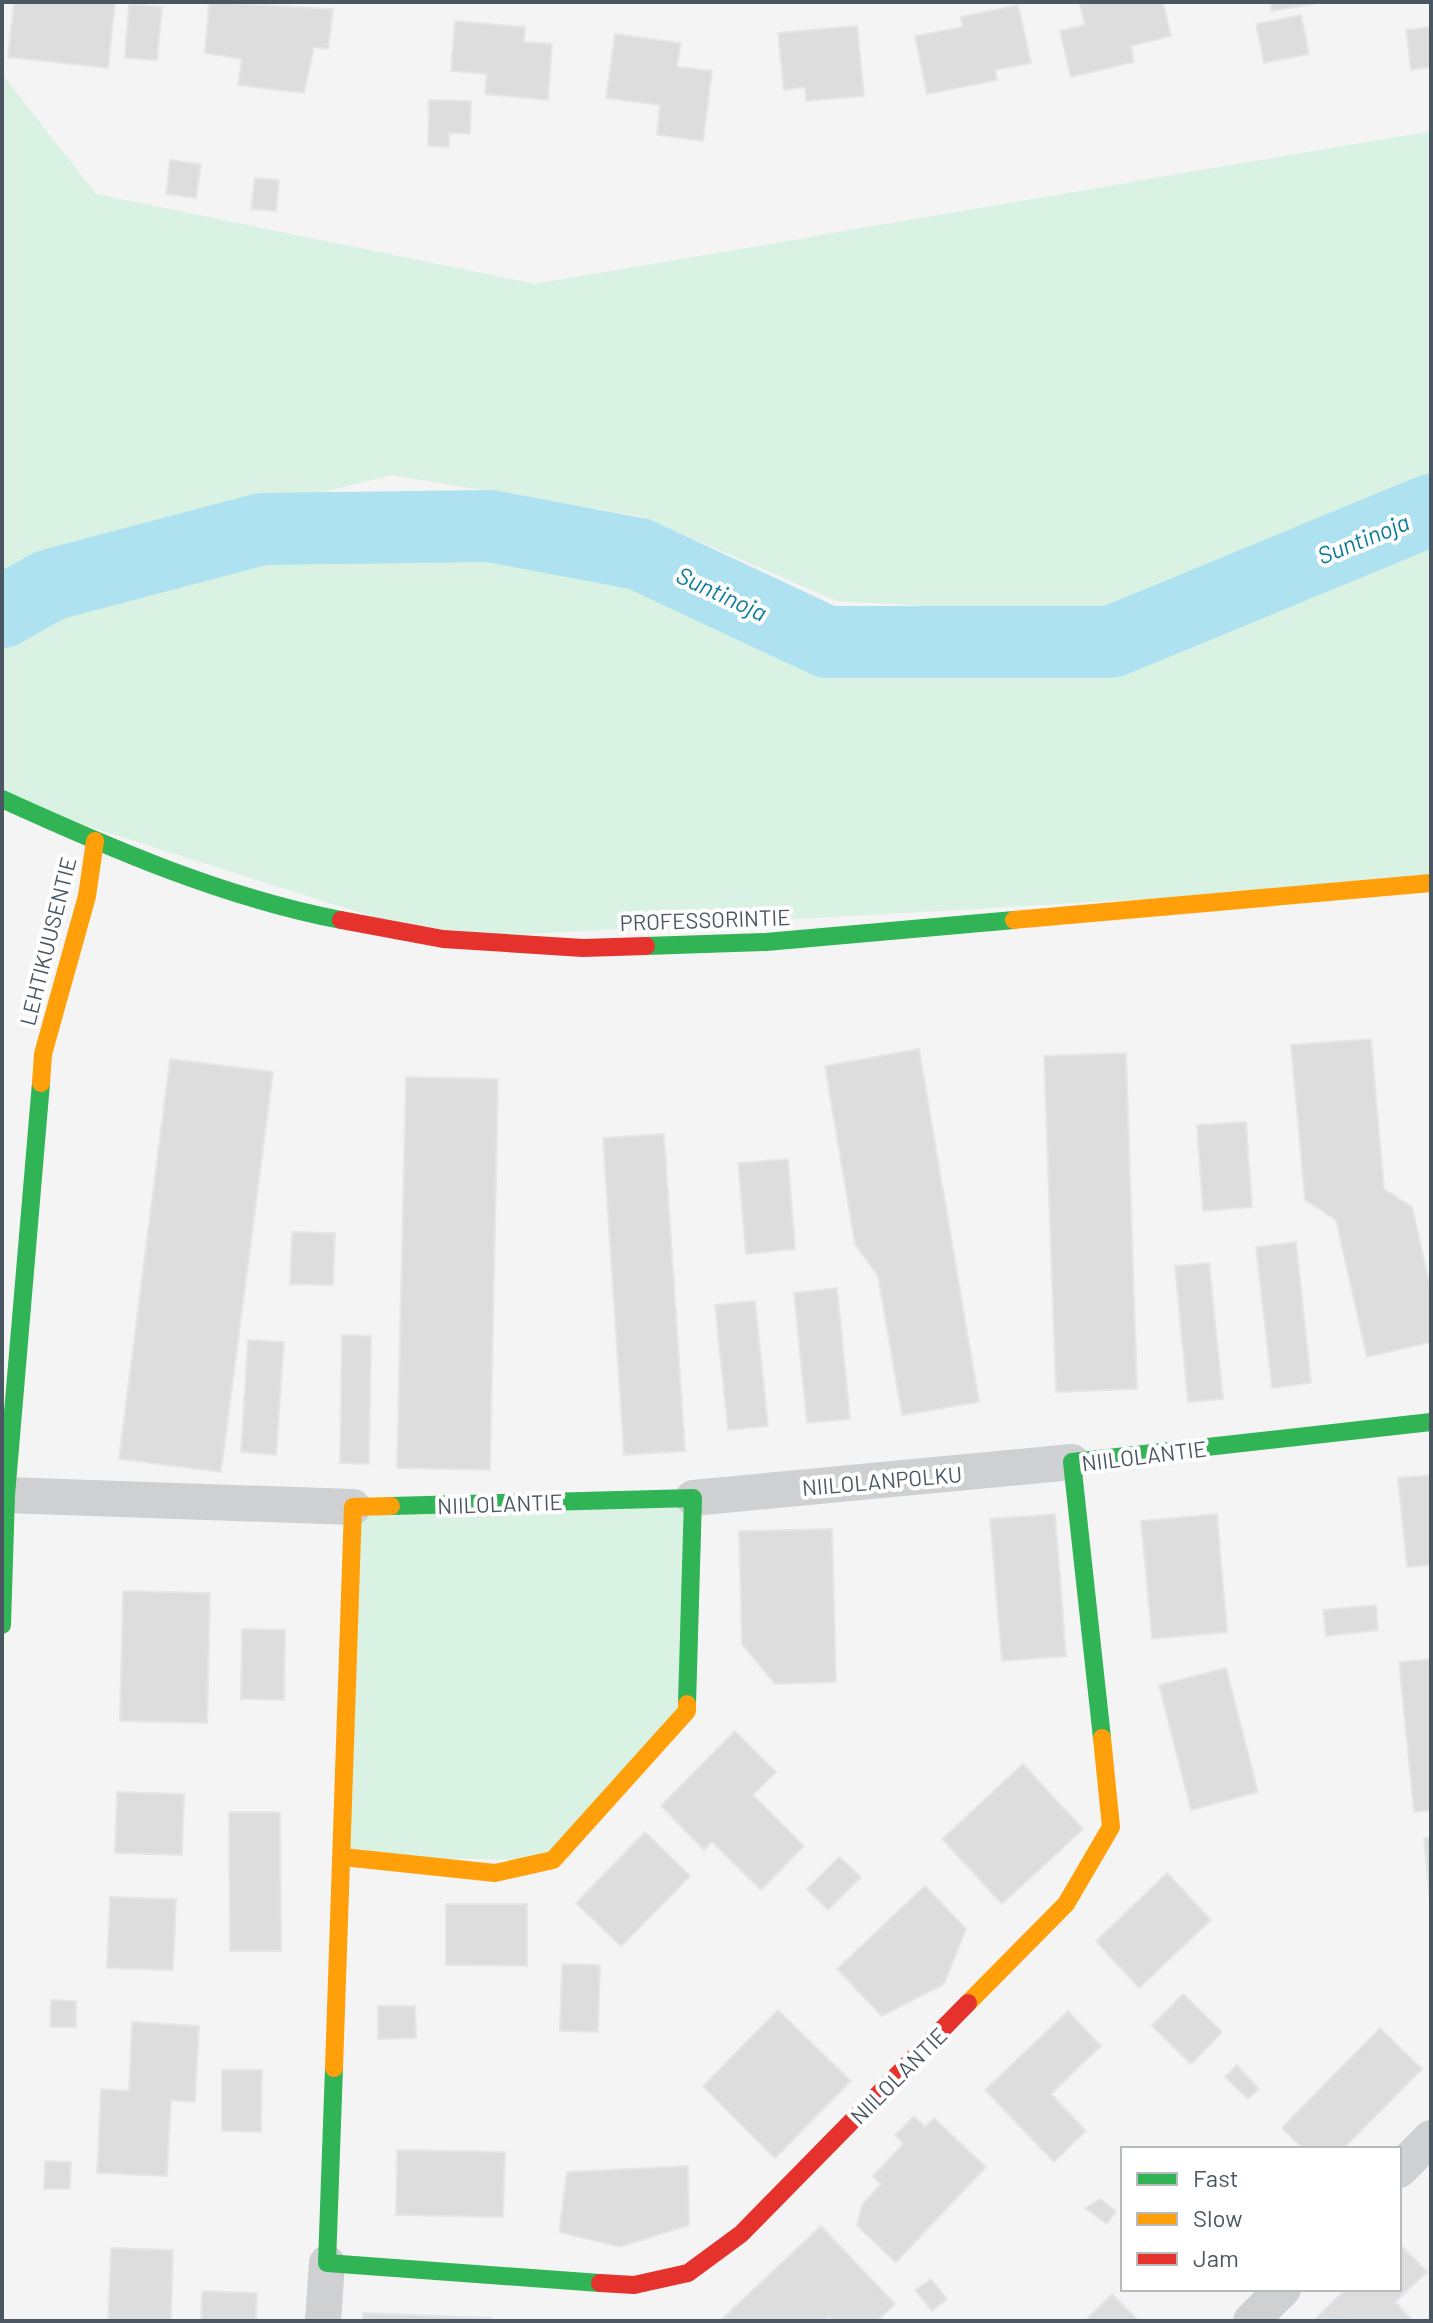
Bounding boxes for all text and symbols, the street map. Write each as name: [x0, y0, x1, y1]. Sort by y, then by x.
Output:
water label: Suntinoja: [1313, 506, 1413, 570]
water label: Suntinoja: [672, 559, 772, 627]
street label: LEHTIKUUSENTIE: [13, 854, 81, 1028]
street label: PROFESSORINTIE: [619, 903, 791, 935]
street label: NIILOLANTIE: [1080, 1434, 1208, 1476]
street label: NIILOLANPOLKU: [801, 1460, 963, 1500]
street label: NIILOLANTIE: [437, 1488, 563, 1518]
street label: NIILOLANTIE: [844, 2021, 952, 2129]
legend: [1121, 2147, 1401, 2291]
text: Fast: [1193, 2163, 1238, 2192]
text: Slow: [1193, 2203, 1242, 2232]
text: Jam: [1193, 2243, 1239, 2272]

